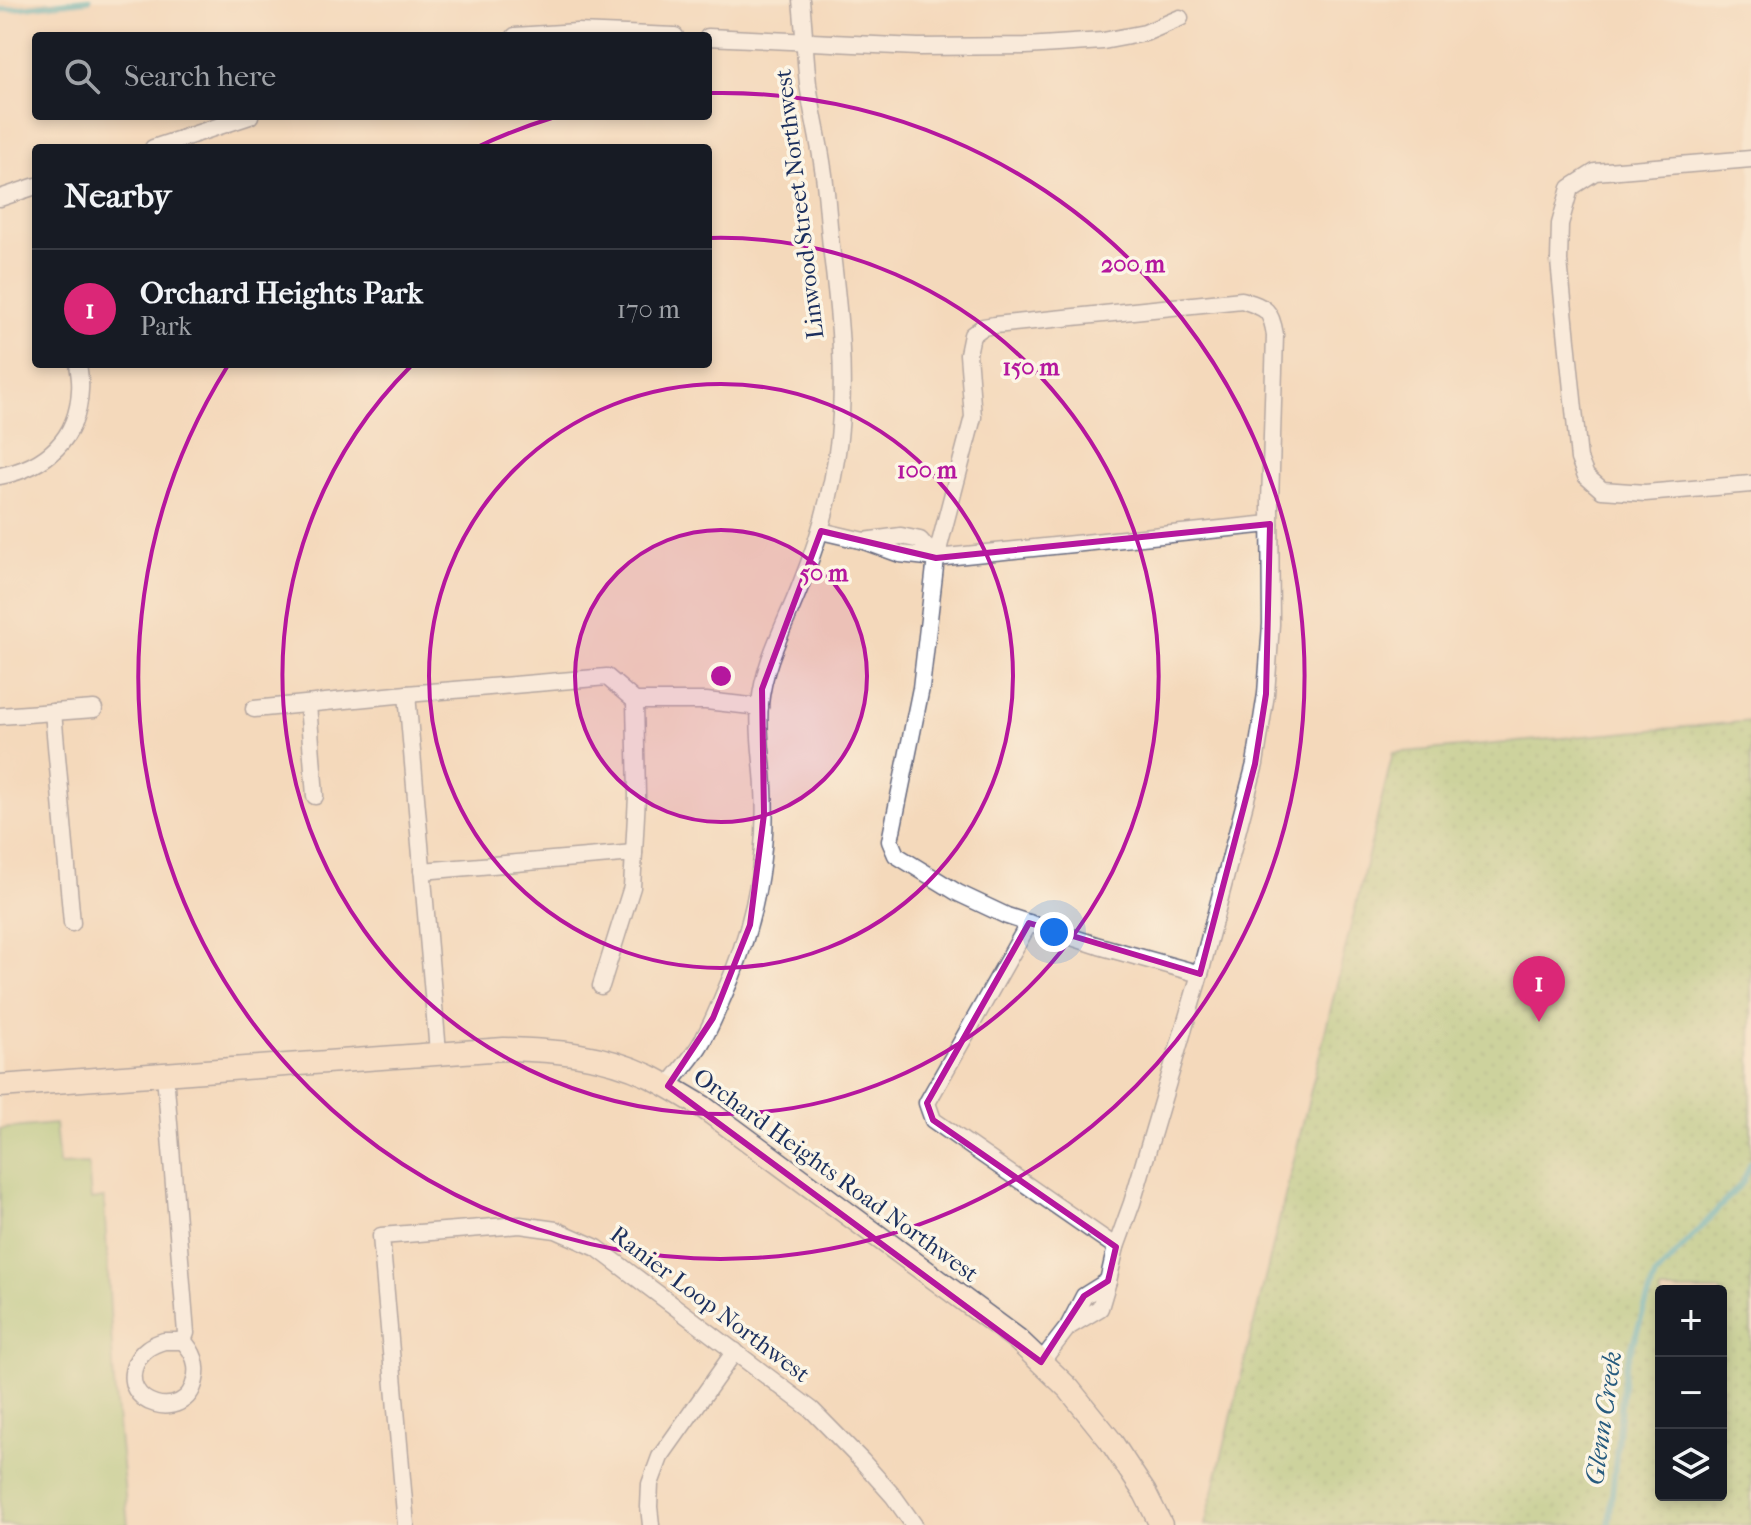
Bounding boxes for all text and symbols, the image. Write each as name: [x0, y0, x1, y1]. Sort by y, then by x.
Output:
search box: [32, 32, 712, 120]
icon: search: [60, 54, 104, 98]
text: Search here: [124, 59, 276, 94]
street label: Linwood Street Northwest: [768, 67, 829, 341]
text: Nearby: [64, 176, 171, 216]
text: 200 m: [1101, 250, 1166, 278]
text: Orchard Heights Park: [140, 276, 423, 311]
text: 1: [85, 294, 95, 325]
text: 170 m: [617, 294, 680, 325]
text: Park: [140, 311, 192, 342]
text: 150 m: [1002, 353, 1061, 381]
text: 100 m: [897, 456, 958, 484]
text: 50 m: [800, 559, 849, 587]
centre of rings: [707, 662, 735, 690]
your location: [1034, 912, 1074, 952]
pin: 1: [1513, 956, 1565, 1022]
street label: Orchard Heights Road Northwest: [688, 1062, 984, 1288]
street label: Ranier Loop Northwest: [605, 1220, 816, 1388]
map controls: [1655, 1285, 1727, 1501]
button: +: [1655, 1285, 1727, 1357]
water label: Glenn Creek: [1579, 1349, 1628, 1487]
button: −: [1655, 1357, 1727, 1429]
button: layers: [1655, 1429, 1727, 1501]

